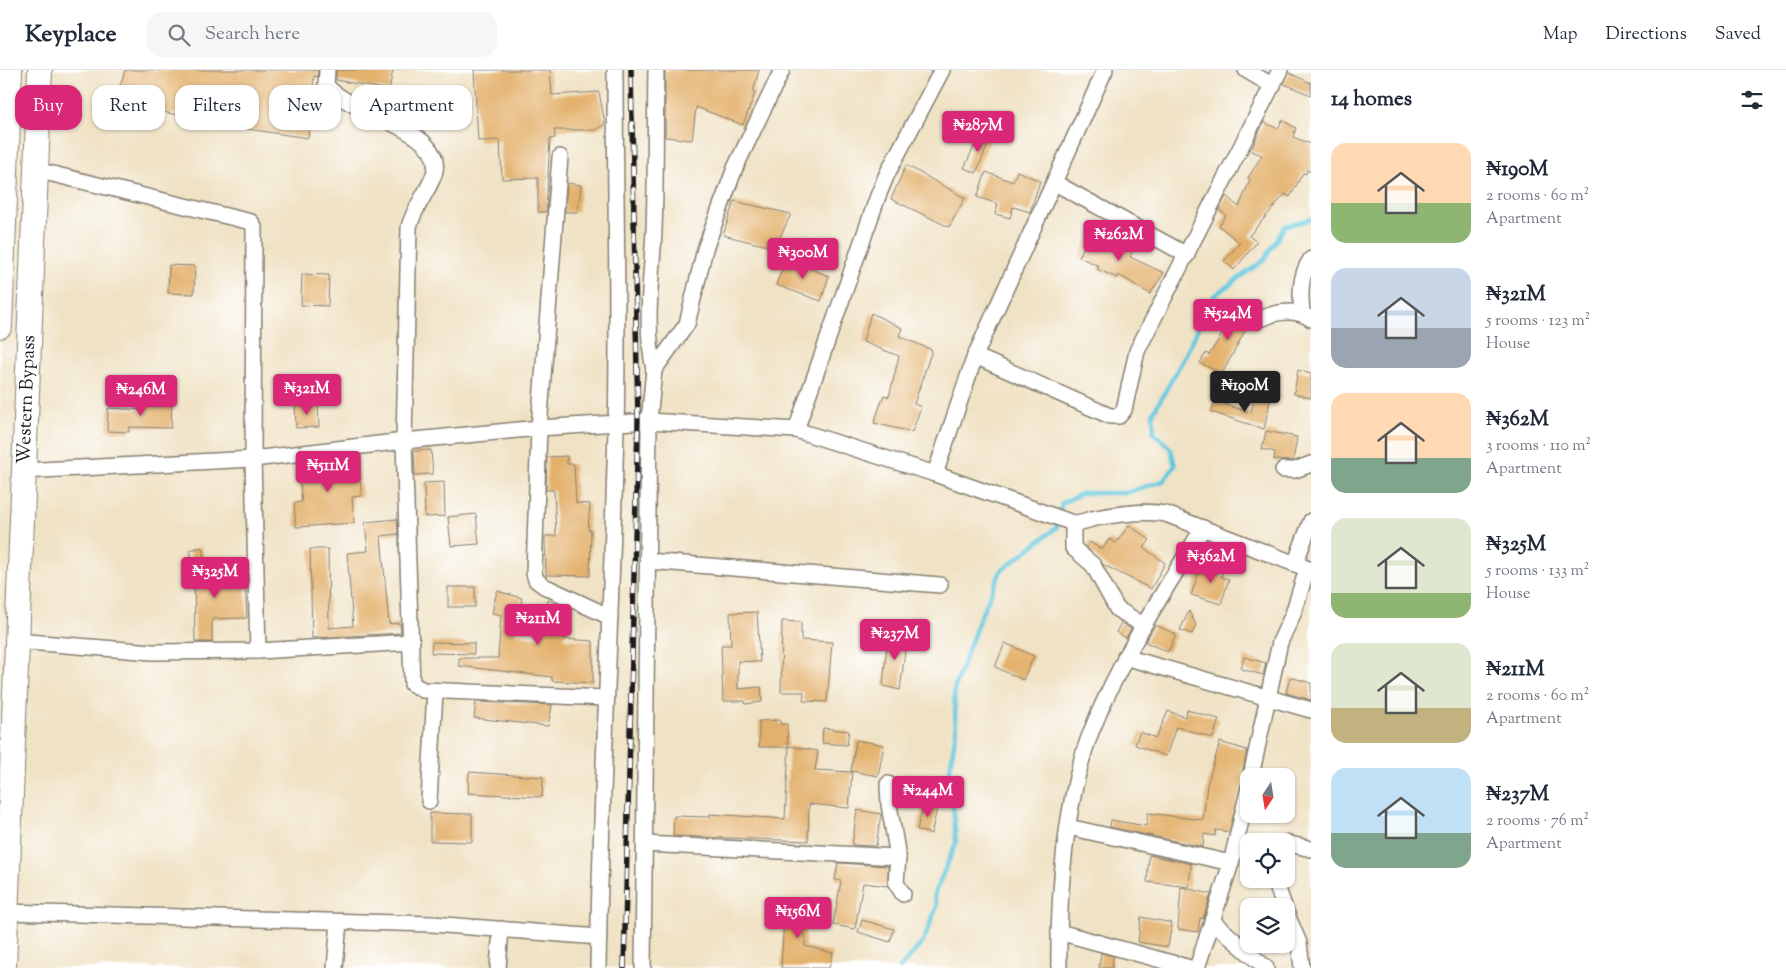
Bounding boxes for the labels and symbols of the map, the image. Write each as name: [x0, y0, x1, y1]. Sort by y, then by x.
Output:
pin: ₦287M: [943, 111, 1013, 153]
pin: ₦262M: [1084, 220, 1154, 262]
pin: ₦300M: [768, 238, 838, 280]
pin: ₦524M: [1193, 298, 1263, 341]
street label: Western Bypass: [11, 334, 43, 464]
pin: ₦190M: [1210, 370, 1280, 413]
pin: ₦246M: [106, 374, 176, 417]
pin: ₦321M: [272, 374, 342, 416]
pin: ₦511M: [293, 450, 363, 493]
pin: ₦362M: [1176, 542, 1246, 584]
pin: ₦325M: [180, 556, 250, 599]
pin: ₦211M: [503, 604, 573, 646]
pin: ₦237M: [860, 618, 930, 661]
north arrow: [1240, 768, 1295, 822]
pin: ₦244M: [893, 776, 963, 818]
pin: ₦156M: [763, 896, 833, 939]

